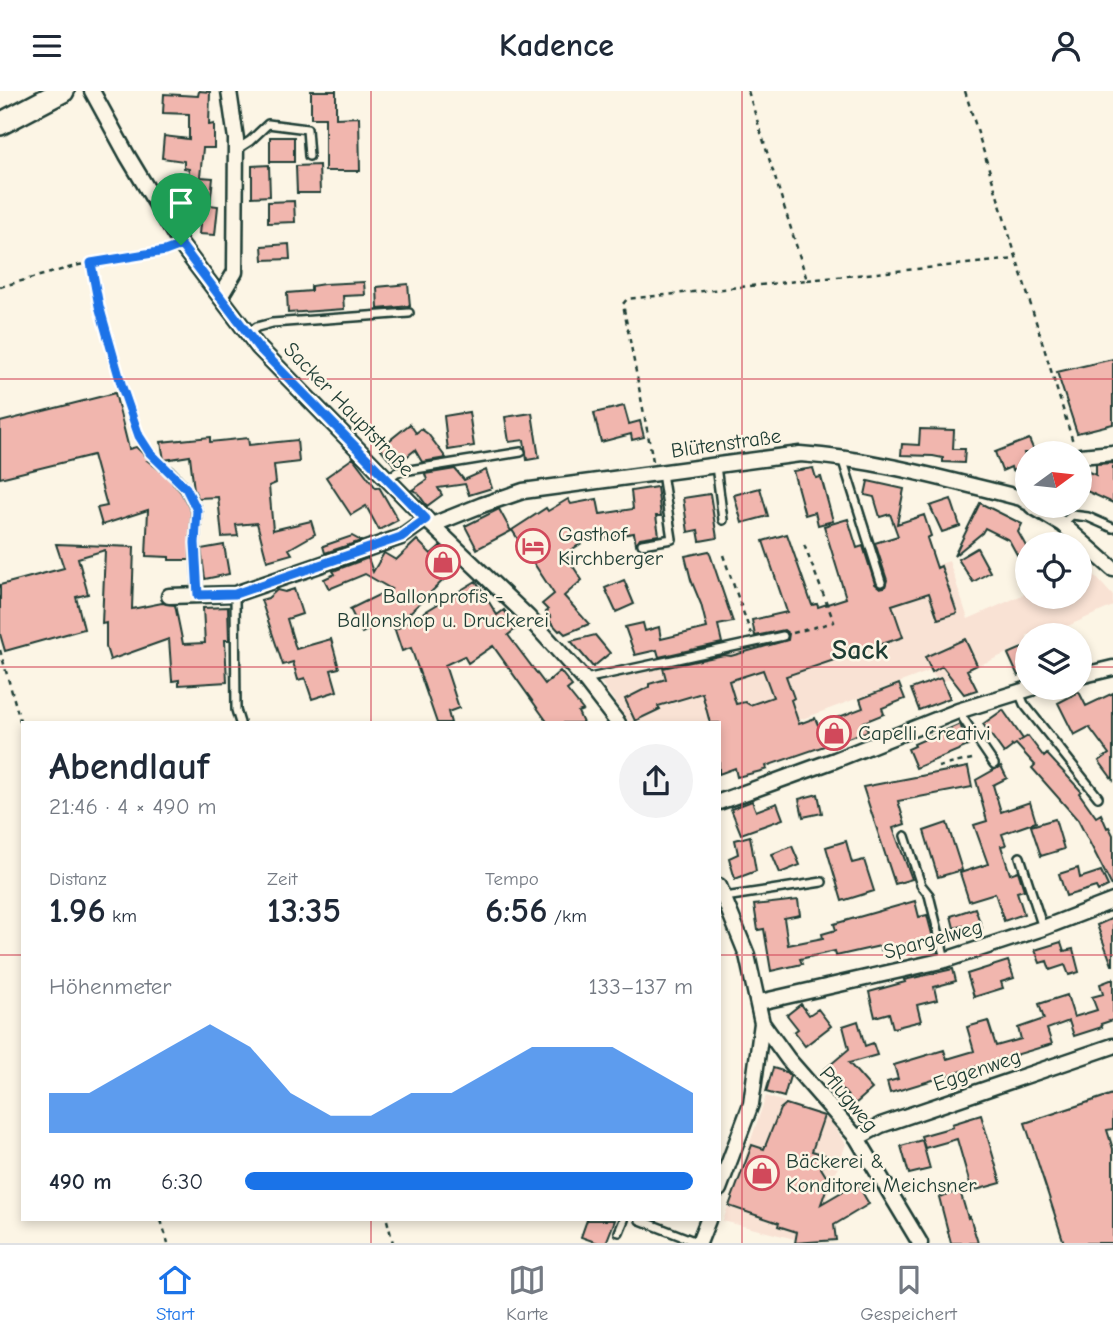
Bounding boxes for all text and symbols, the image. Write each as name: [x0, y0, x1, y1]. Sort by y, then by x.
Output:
icon: menu: [28, 27, 66, 65]
text: Kadence: [499, 27, 614, 64]
icon: person: [1047, 27, 1085, 65]
pin: [151, 173, 211, 245]
icon: arrive: [162, 184, 200, 222]
street label: Sacker Hauptstraße: [279, 337, 419, 481]
street label: Blütenstraße: [669, 423, 783, 463]
north arrow: [1015, 441, 1092, 518]
map controls: [1015, 441, 1092, 700]
place label: Gasthof Kirchberger: [558, 522, 664, 570]
hotel icon: Gasthof Kirchberger: [514, 527, 552, 565]
button: locate: [1015, 532, 1092, 609]
shop icon: Ballonprofis - Ballonshop u. Druckerei: [424, 543, 462, 581]
place label: Ballonprofis - Ballonshop u. Druckerei: [337, 584, 549, 632]
button: layers: [1015, 623, 1092, 700]
district label: Sack: [832, 634, 889, 666]
shop icon: Capelli Creativi: [815, 714, 853, 752]
place label: Capelli Creativi: [858, 721, 991, 745]
button: share: [619, 744, 693, 818]
text: Abendlauf: [49, 745, 209, 789]
text: 21:46 · 4 × 490 m: [49, 793, 217, 820]
text: Distanz: [49, 868, 107, 890]
text: Zeit: [267, 868, 297, 890]
text: Tempo: [485, 868, 539, 890]
text: 1.96: [49, 890, 106, 931]
text: 13:35: [267, 890, 341, 931]
text: 6:56: [485, 890, 547, 931]
text: km: [106, 905, 137, 927]
text: /km: [547, 905, 587, 927]
street label: Spargelweg: [881, 914, 985, 964]
text: Höhenmeter: [49, 973, 171, 1000]
text: 133–137 m: [588, 973, 693, 1000]
street label: Eggenweg: [930, 1044, 1024, 1096]
street label: Pflugweg: [815, 1061, 883, 1137]
place label: Bäckerei & Konditorei Meichsner: [786, 1149, 977, 1197]
shop icon: Bäckerei & Konditorei Meichsner: [743, 1154, 781, 1192]
text: 490 m: [49, 1168, 111, 1195]
text: 6:30: [161, 1168, 203, 1195]
tab: Start: [156, 1261, 194, 1325]
tab: Karte: [506, 1261, 548, 1325]
tab: Gespeichert: [860, 1261, 957, 1325]

